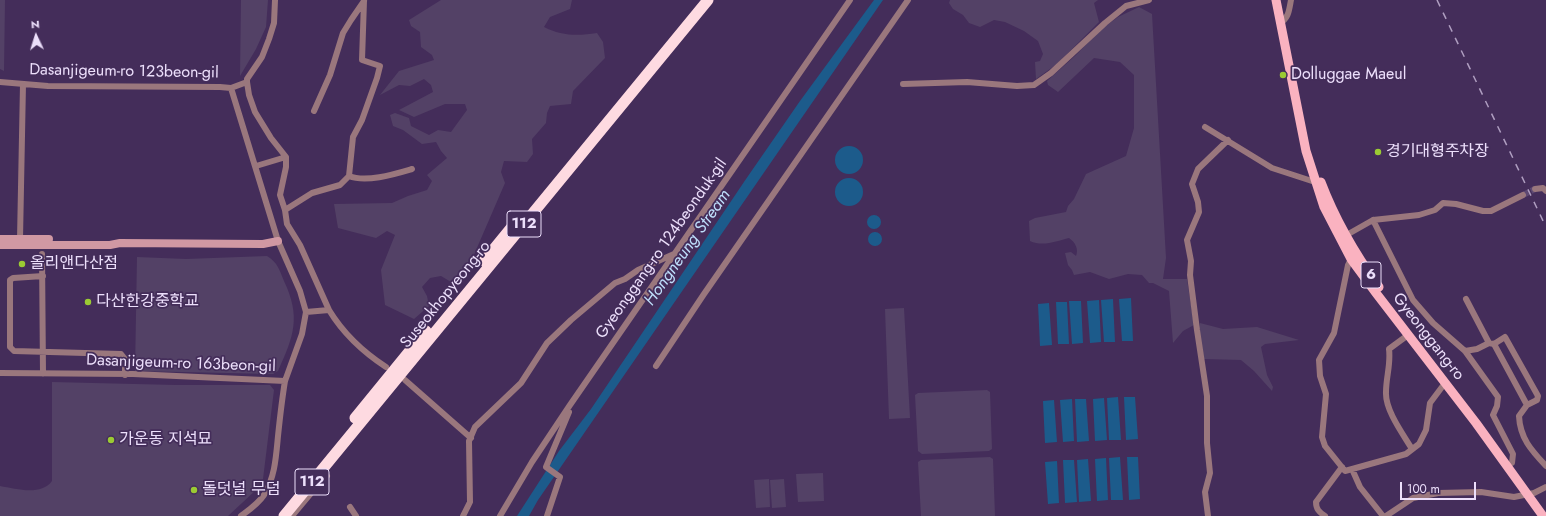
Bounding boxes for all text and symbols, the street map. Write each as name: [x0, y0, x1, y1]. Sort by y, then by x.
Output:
north arrow: [16, 16, 56, 56]
text: N: [30, 16, 40, 32]
street label: Dasanjigeum-ro 123beon-gil: [29, 61, 219, 83]
place label: Dolluggae Maeul: [1291, 65, 1406, 85]
marker: Dolluggae Maeul: [1278, 70, 1288, 80]
place label: 경기대형주차장: [1386, 142, 1489, 162]
marker: 경기대형주차장: [1373, 147, 1383, 157]
street label: Gyeonggang-ro 124beonduk-gil: [592, 155, 732, 343]
water label: Hongneung Stream: [640, 186, 736, 310]
road number: 112: [507, 211, 541, 237]
street label: Suseokhopyeong-ro: [397, 238, 495, 352]
place label: 올리앤다산점: [30, 254, 118, 274]
marker: 올리앤다산점: [17, 259, 27, 269]
road number: 6: [1361, 262, 1381, 288]
street label: Gyeonggang-ro: [1388, 289, 1468, 385]
place label: 다산한강중학교: [96, 292, 199, 312]
marker: 다산한강중학교: [83, 297, 93, 307]
street label: Dasanjigeum-ro 163beon-gil: [86, 351, 276, 377]
place label: 가운동 지석묘: [119, 430, 212, 450]
marker: 가운동 지석묘: [106, 435, 116, 445]
road number: 112: [295, 469, 329, 495]
scale bar: [1402, 474, 1478, 500]
place label: 돌덧널 무덤: [202, 480, 280, 500]
text: 100 m: [1407, 480, 1440, 498]
marker: 돌덧널 무덤: [189, 485, 199, 495]

